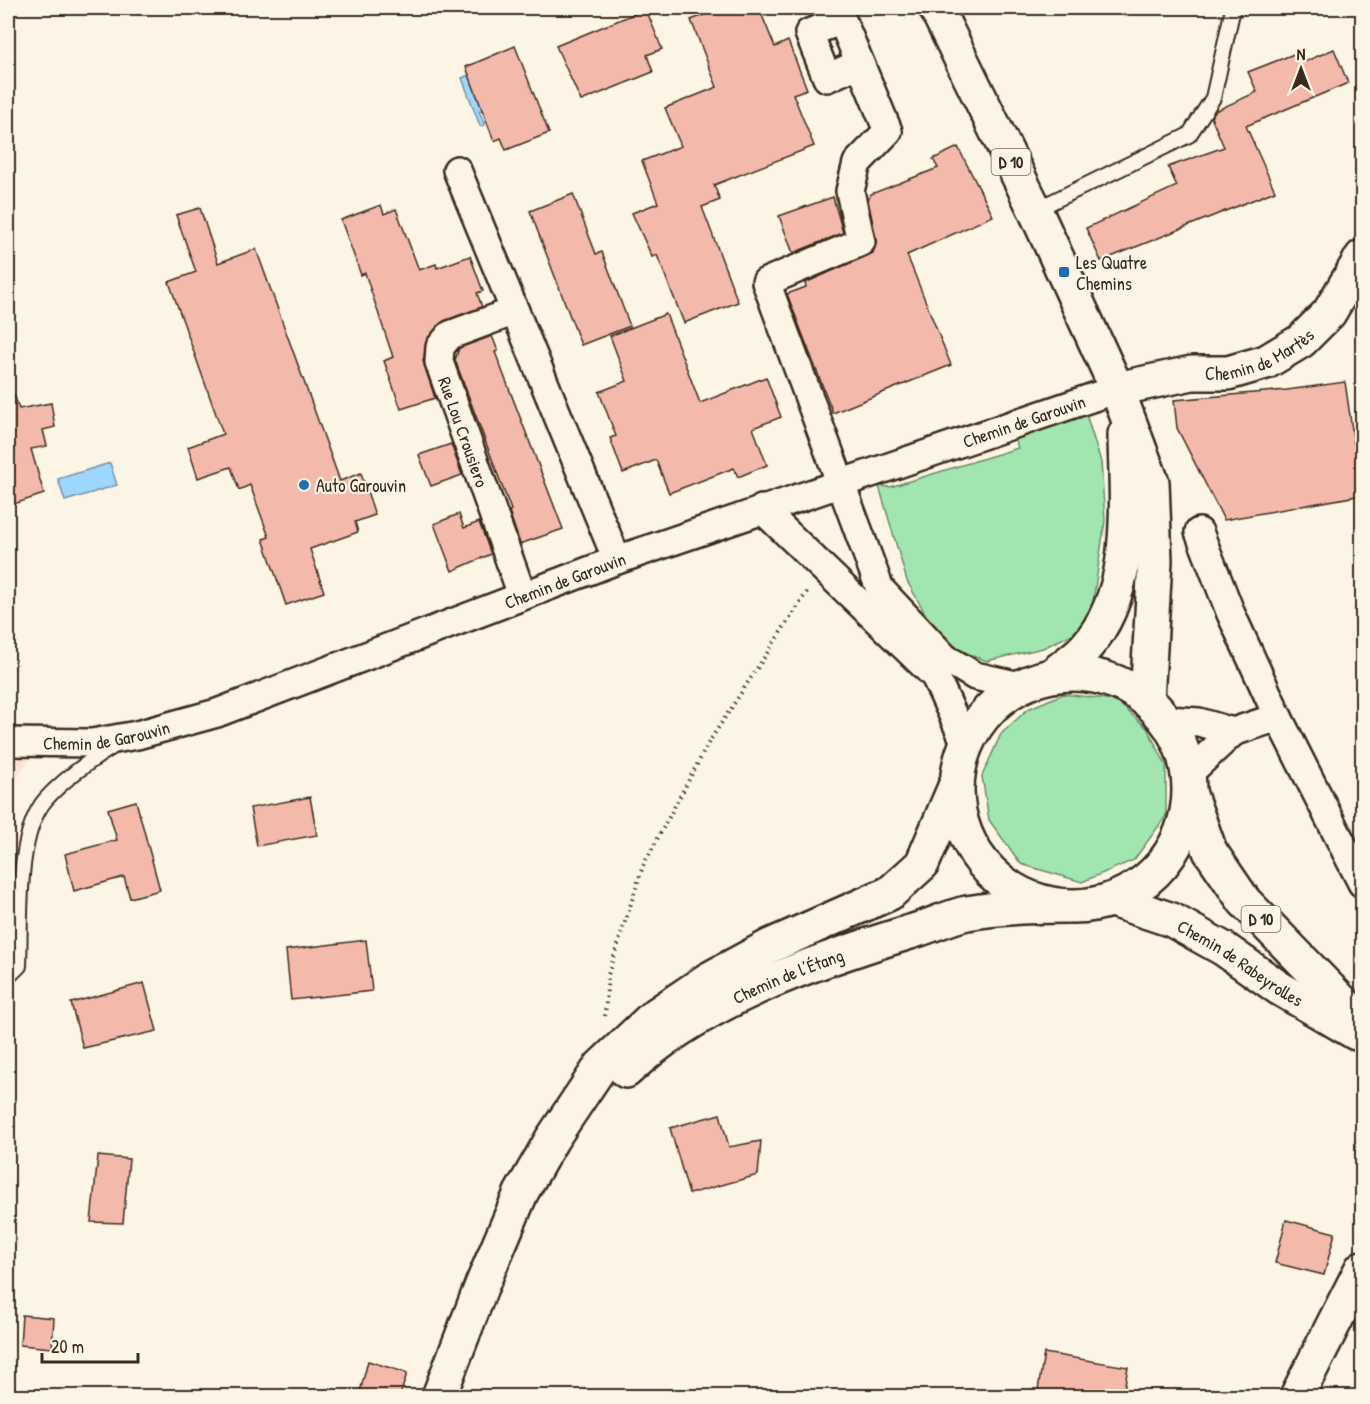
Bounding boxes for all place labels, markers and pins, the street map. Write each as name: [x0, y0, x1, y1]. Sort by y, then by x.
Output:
place label: Les Quatre Chemins: [1076, 250, 1147, 296]
marker: Les Quatre Chemins: [1057, 265, 1071, 279]
place label: Auto Garouvin: [316, 473, 406, 498]
marker: Auto Garouvin: [297, 478, 311, 492]

